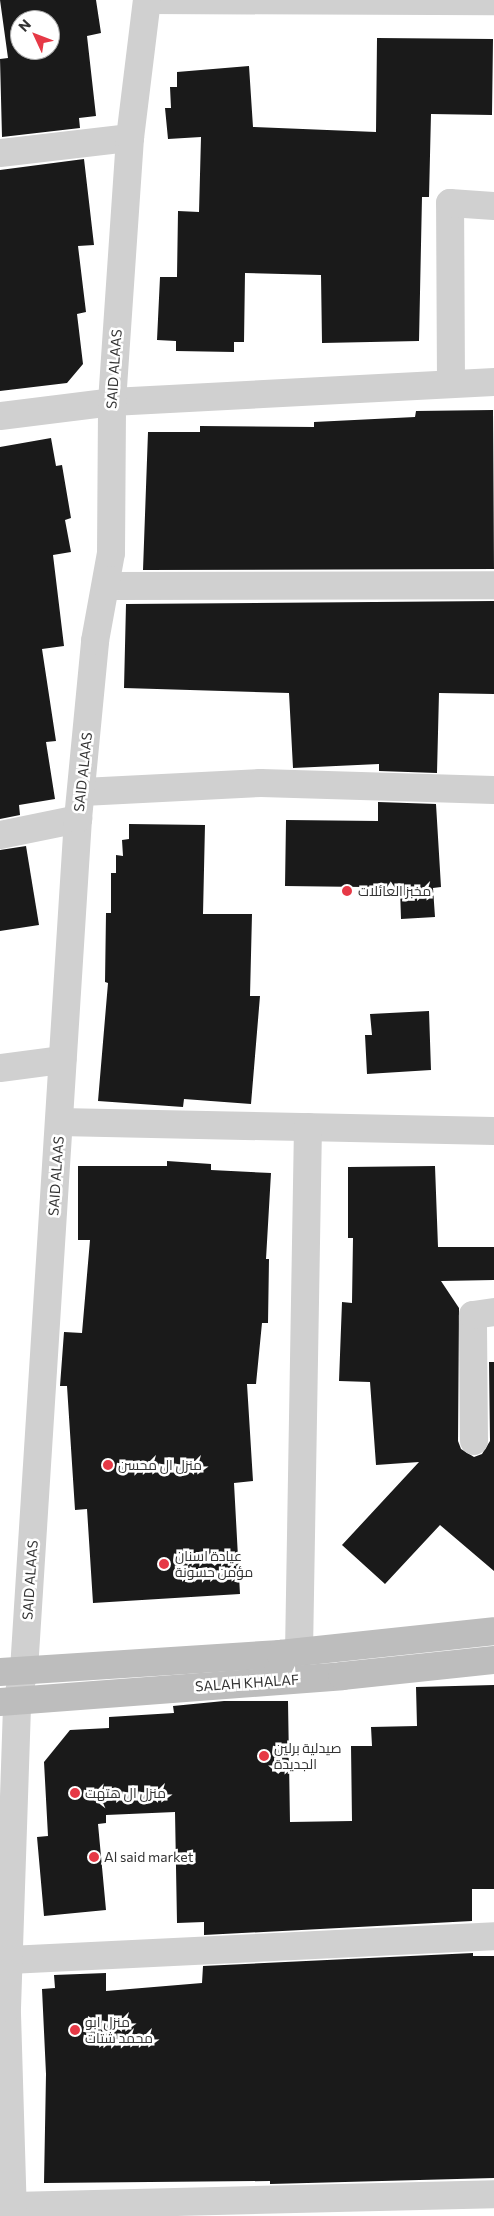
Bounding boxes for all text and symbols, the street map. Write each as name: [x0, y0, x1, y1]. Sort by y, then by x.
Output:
north arrow: [10, 10, 60, 60]
text: N: [15, 15, 34, 35]
street label: SAID ALAAS: [103, 329, 125, 409]
street label: SAID ALAAS: [70, 731, 96, 813]
place label: مخبز العائلات: [358, 883, 431, 899]
marker: مخبز العائلات: [340, 884, 354, 898]
street label: SAID ALAAS: [45, 1136, 67, 1216]
place label: منزل ال محسن: [118, 1457, 202, 1473]
marker: منزل ال محسن: [102, 1459, 114, 1471]
street label: SAID ALAAS: [19, 1540, 41, 1620]
place label: عيادة اسنان مؤمن حسونة: [175, 1548, 253, 1580]
marker: عيادة اسنان مؤمن حسونة: [157, 1557, 171, 1571]
street label: SALAH KHALAF: [195, 1671, 299, 1695]
place label: صيدلية برلين الجديدة: [274, 1740, 342, 1772]
marker: صيدلية برلين الجديدة: [258, 1750, 270, 1762]
place label: منزل ال هتهت: [85, 1785, 166, 1801]
marker: منزل ال هتهت: [69, 1787, 81, 1799]
place label: Al said market: [104, 1849, 193, 1865]
marker: Al said market: [88, 1851, 100, 1863]
place label: منزل ابو محمد شتات: [85, 2014, 153, 2046]
marker: منزل ابو محمد شتات: [69, 2024, 81, 2036]

